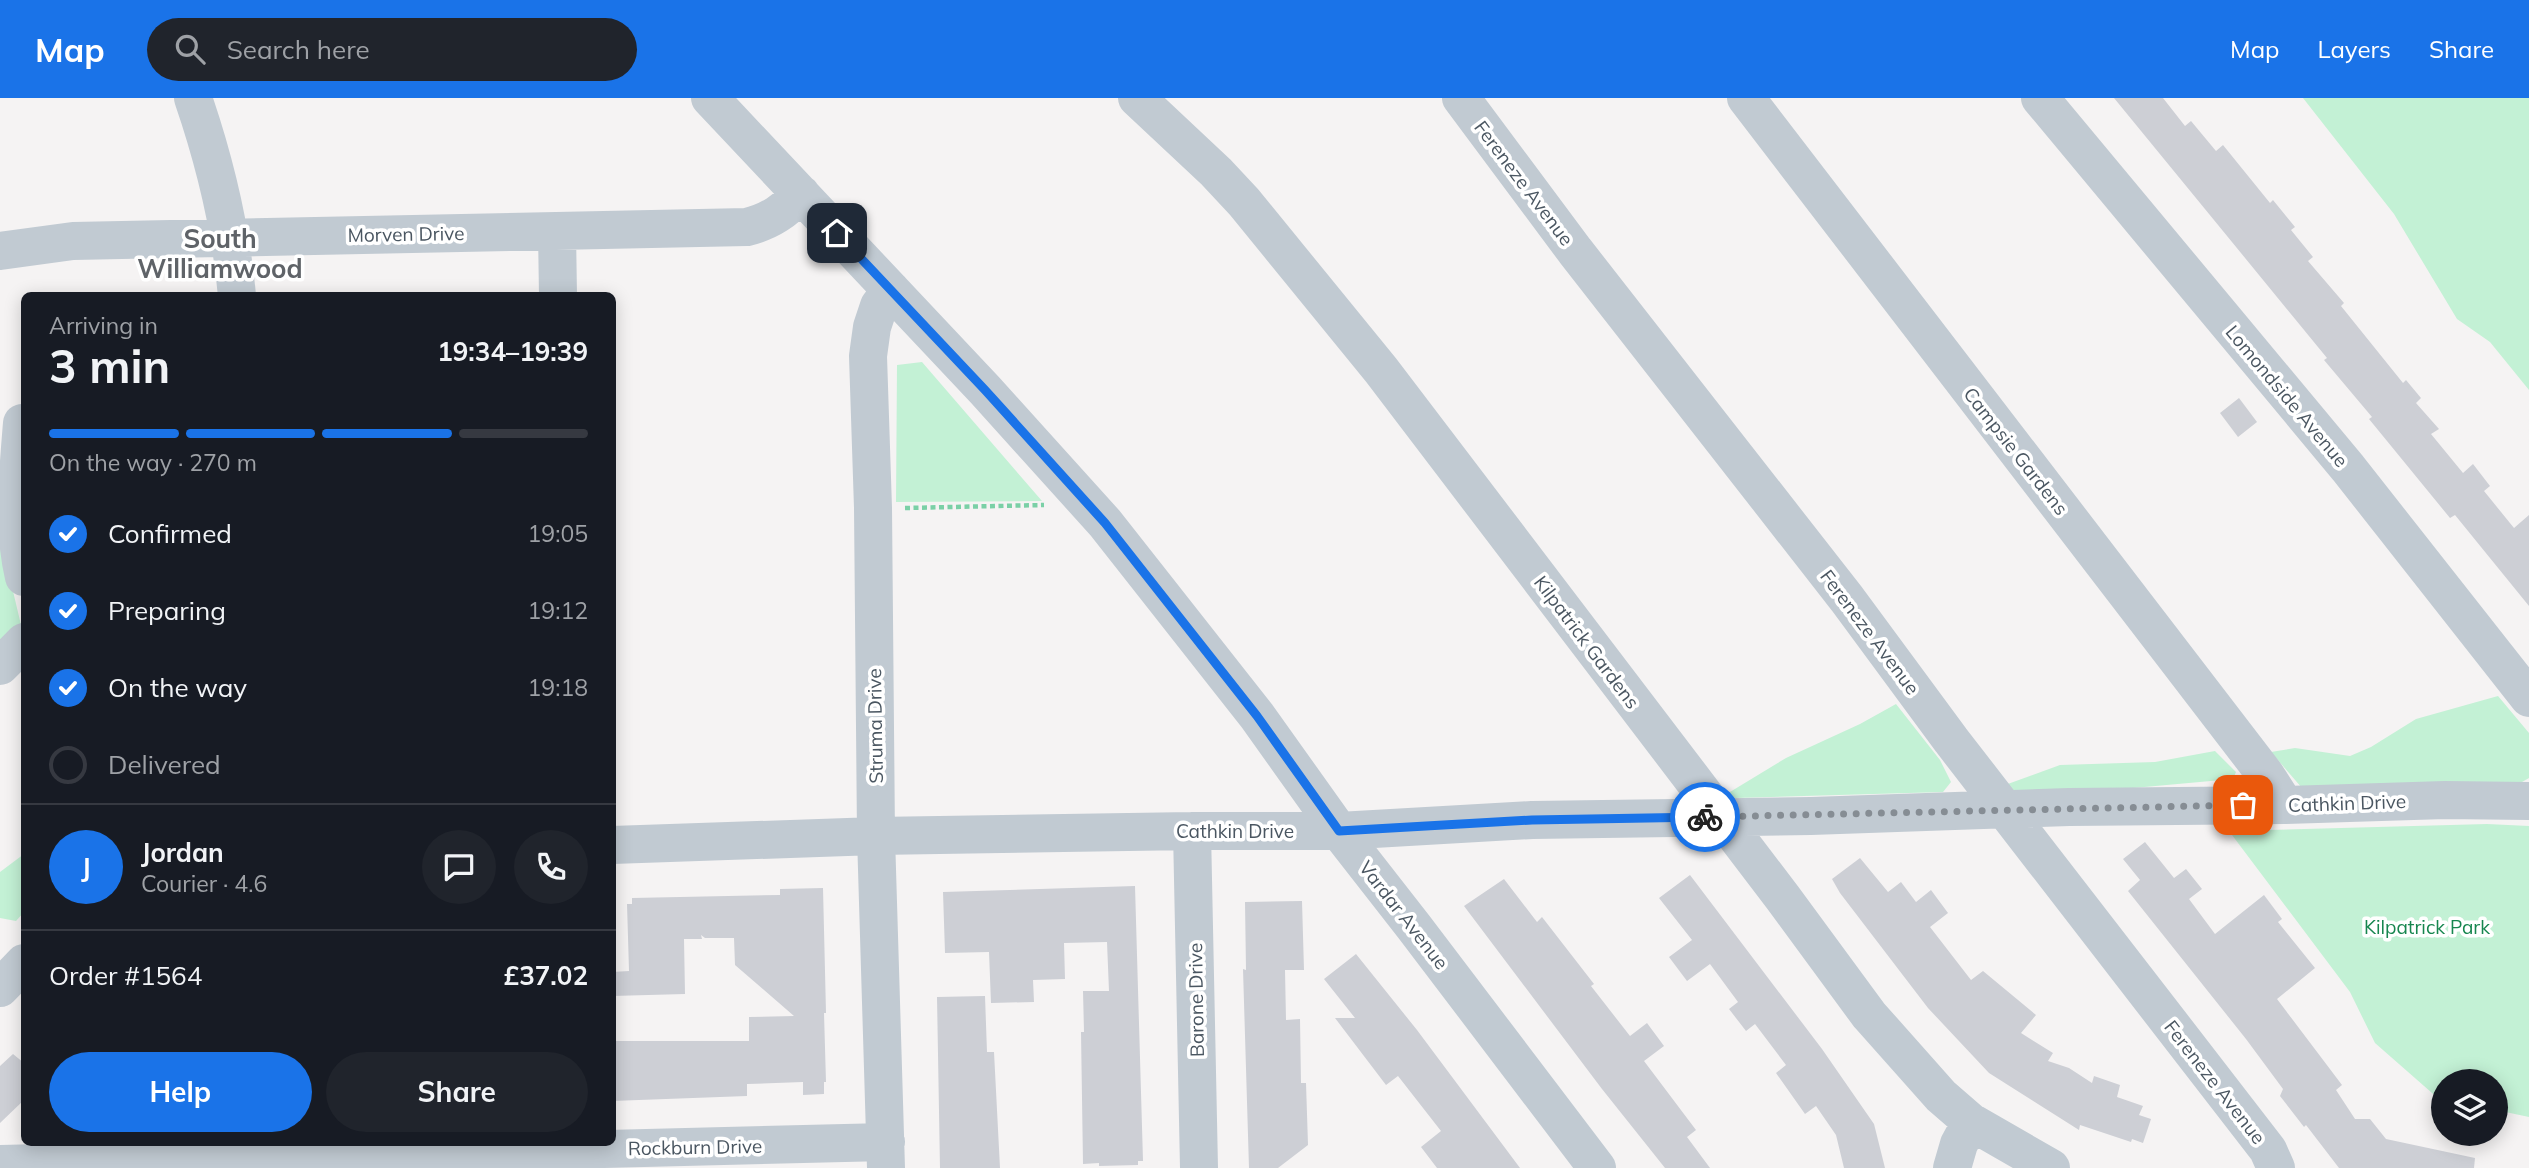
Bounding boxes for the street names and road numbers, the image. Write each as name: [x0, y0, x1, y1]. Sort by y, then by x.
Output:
street label: Fereneze Avenue: [1469, 116, 1579, 250]
street label: Morven Drive: [347, 221, 465, 247]
street label: Lomondside Avenue: [2221, 320, 2353, 472]
street label: Campsie Gardens: [1959, 382, 2073, 520]
street label: Fereneze Avenue: [1815, 565, 1925, 699]
street label: Kilpatrick Gardens: [1529, 571, 1645, 713]
street label: Struma Drive: [862, 668, 888, 784]
street label: Cathkin Drive: [2288, 789, 2406, 817]
street label: Cathkin Drive: [1176, 819, 1294, 843]
street label: Vardar Avenue: [1354, 856, 1454, 974]
street label: Barone Drive: [1183, 943, 1209, 1057]
street label: Fereneze Avenue: [2159, 1015, 2271, 1149]
street label: Rockburn Drive: [628, 1134, 762, 1160]

